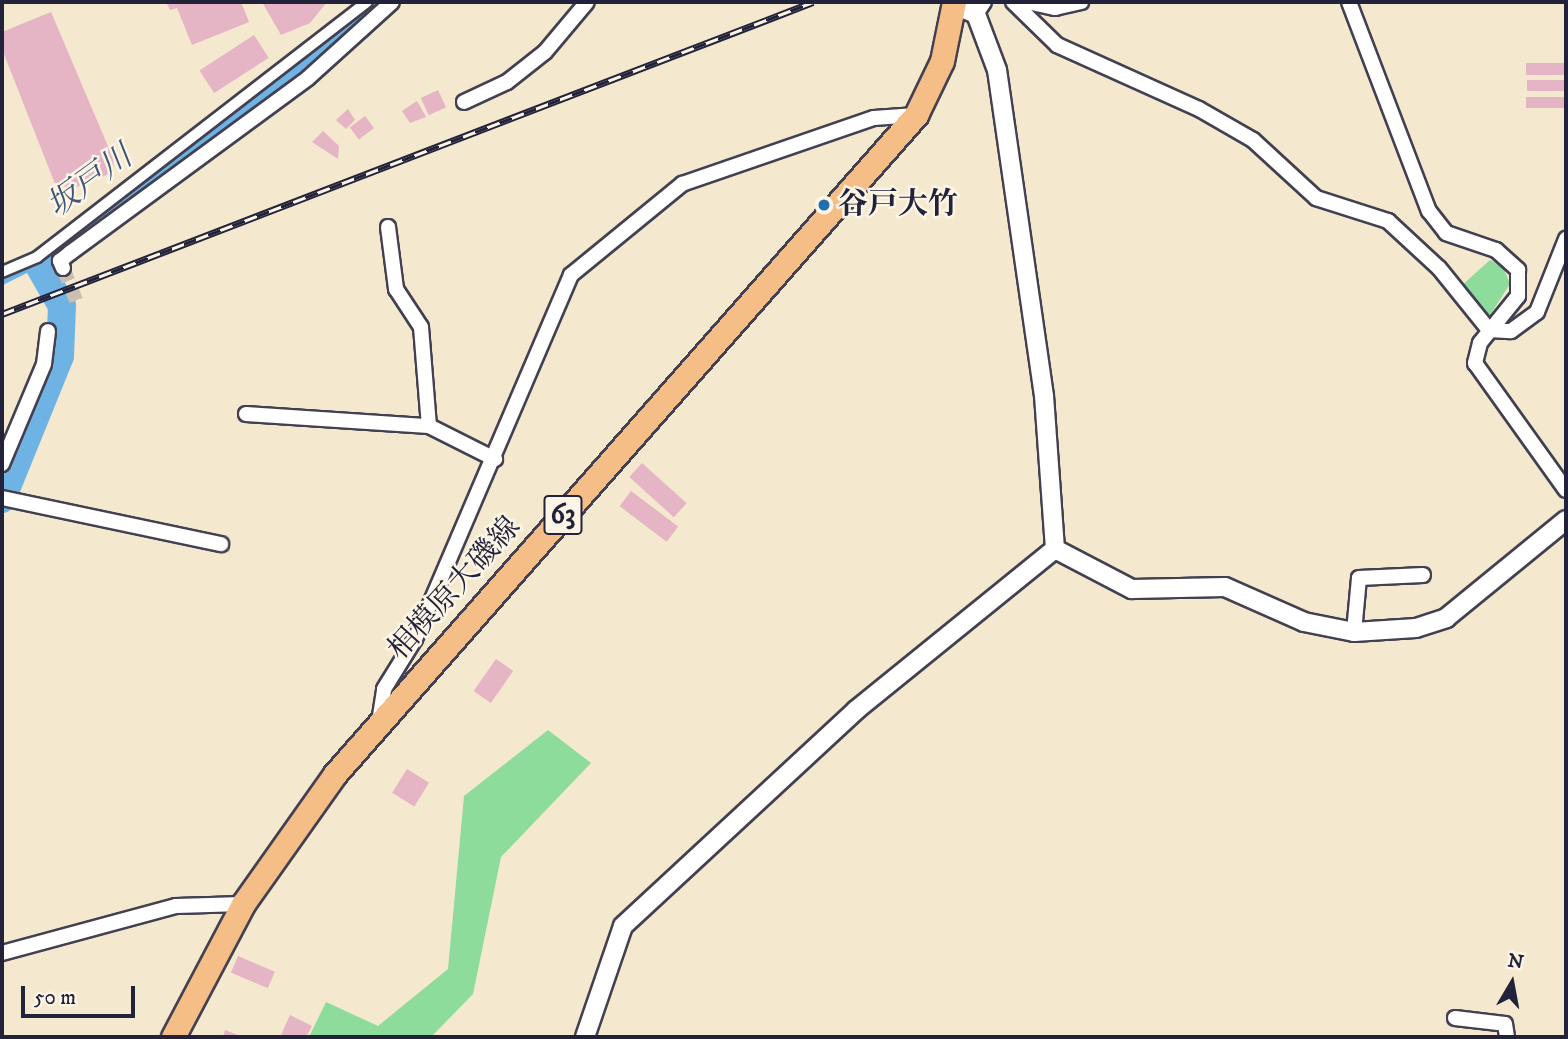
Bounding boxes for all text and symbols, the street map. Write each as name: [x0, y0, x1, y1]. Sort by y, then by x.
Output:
water label: 坂戸川: [40, 138, 140, 226]
place label: 谷戸大竹: [838, 187, 958, 223]
marker: 谷戸大竹: [816, 197, 832, 213]
road number: 63: [542, 490, 584, 540]
street label: 相模原大磯線: [381, 510, 529, 668]
north arrow: [1477, 948, 1547, 1018]
text: N: [1506, 949, 1525, 975]
scale bar: [24, 972, 138, 1016]
text: 50 m: [34, 985, 76, 1011]

